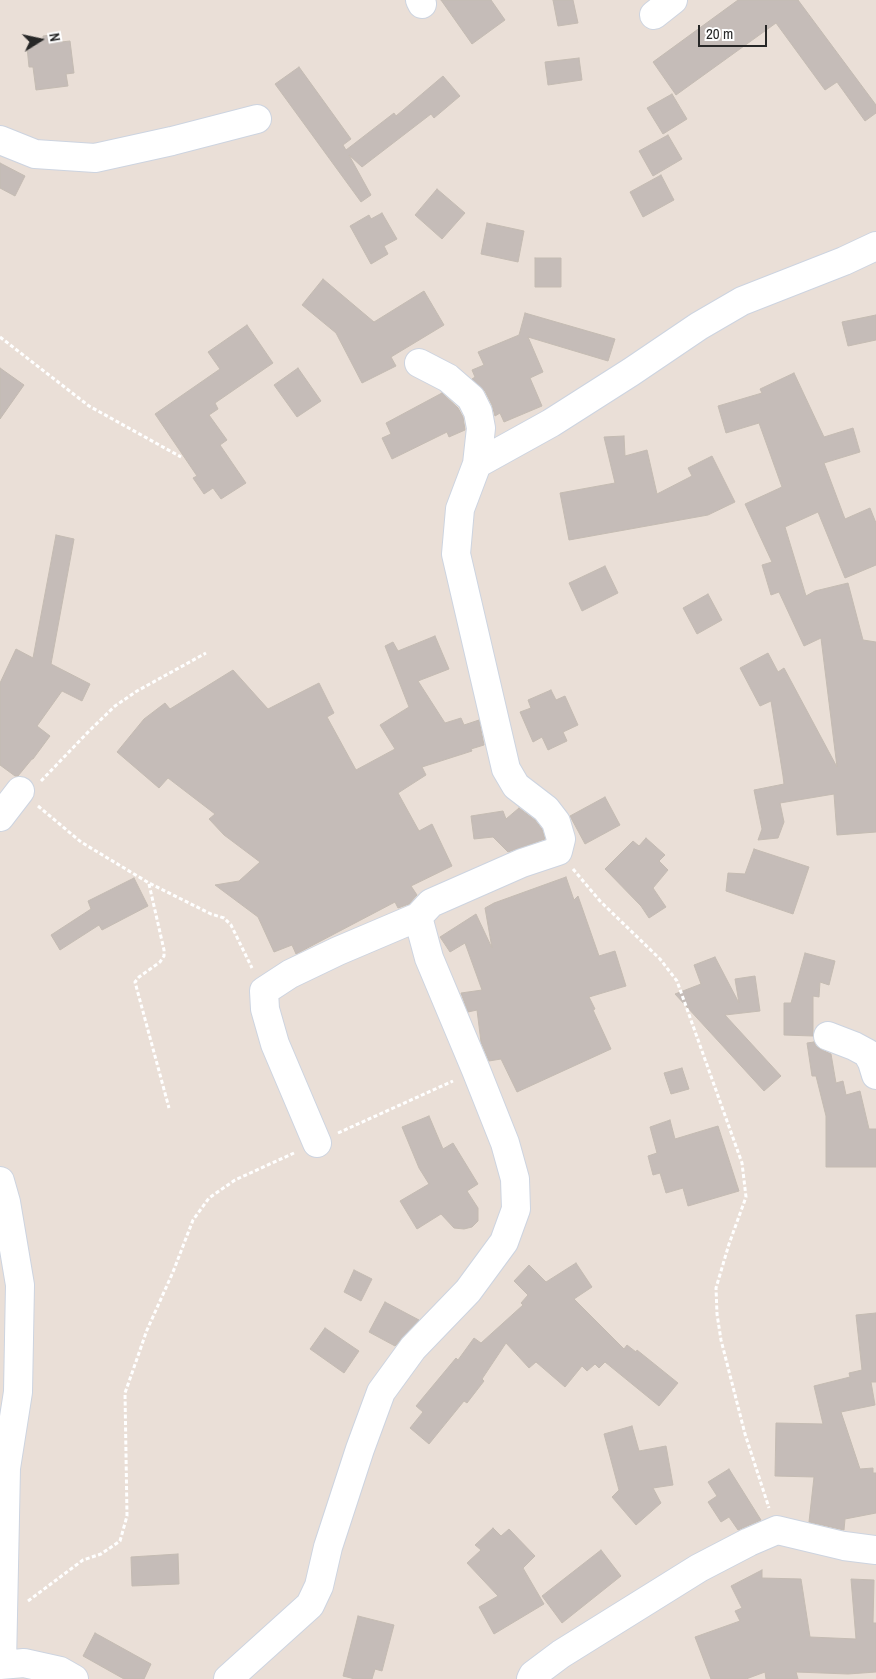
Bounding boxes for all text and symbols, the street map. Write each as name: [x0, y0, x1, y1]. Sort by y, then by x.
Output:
north arrow: [15, 15, 65, 65]
scale bar: [701, 15, 770, 47]
text: 20 m: [706, 23, 733, 44]
text: N: [45, 32, 64, 43]

